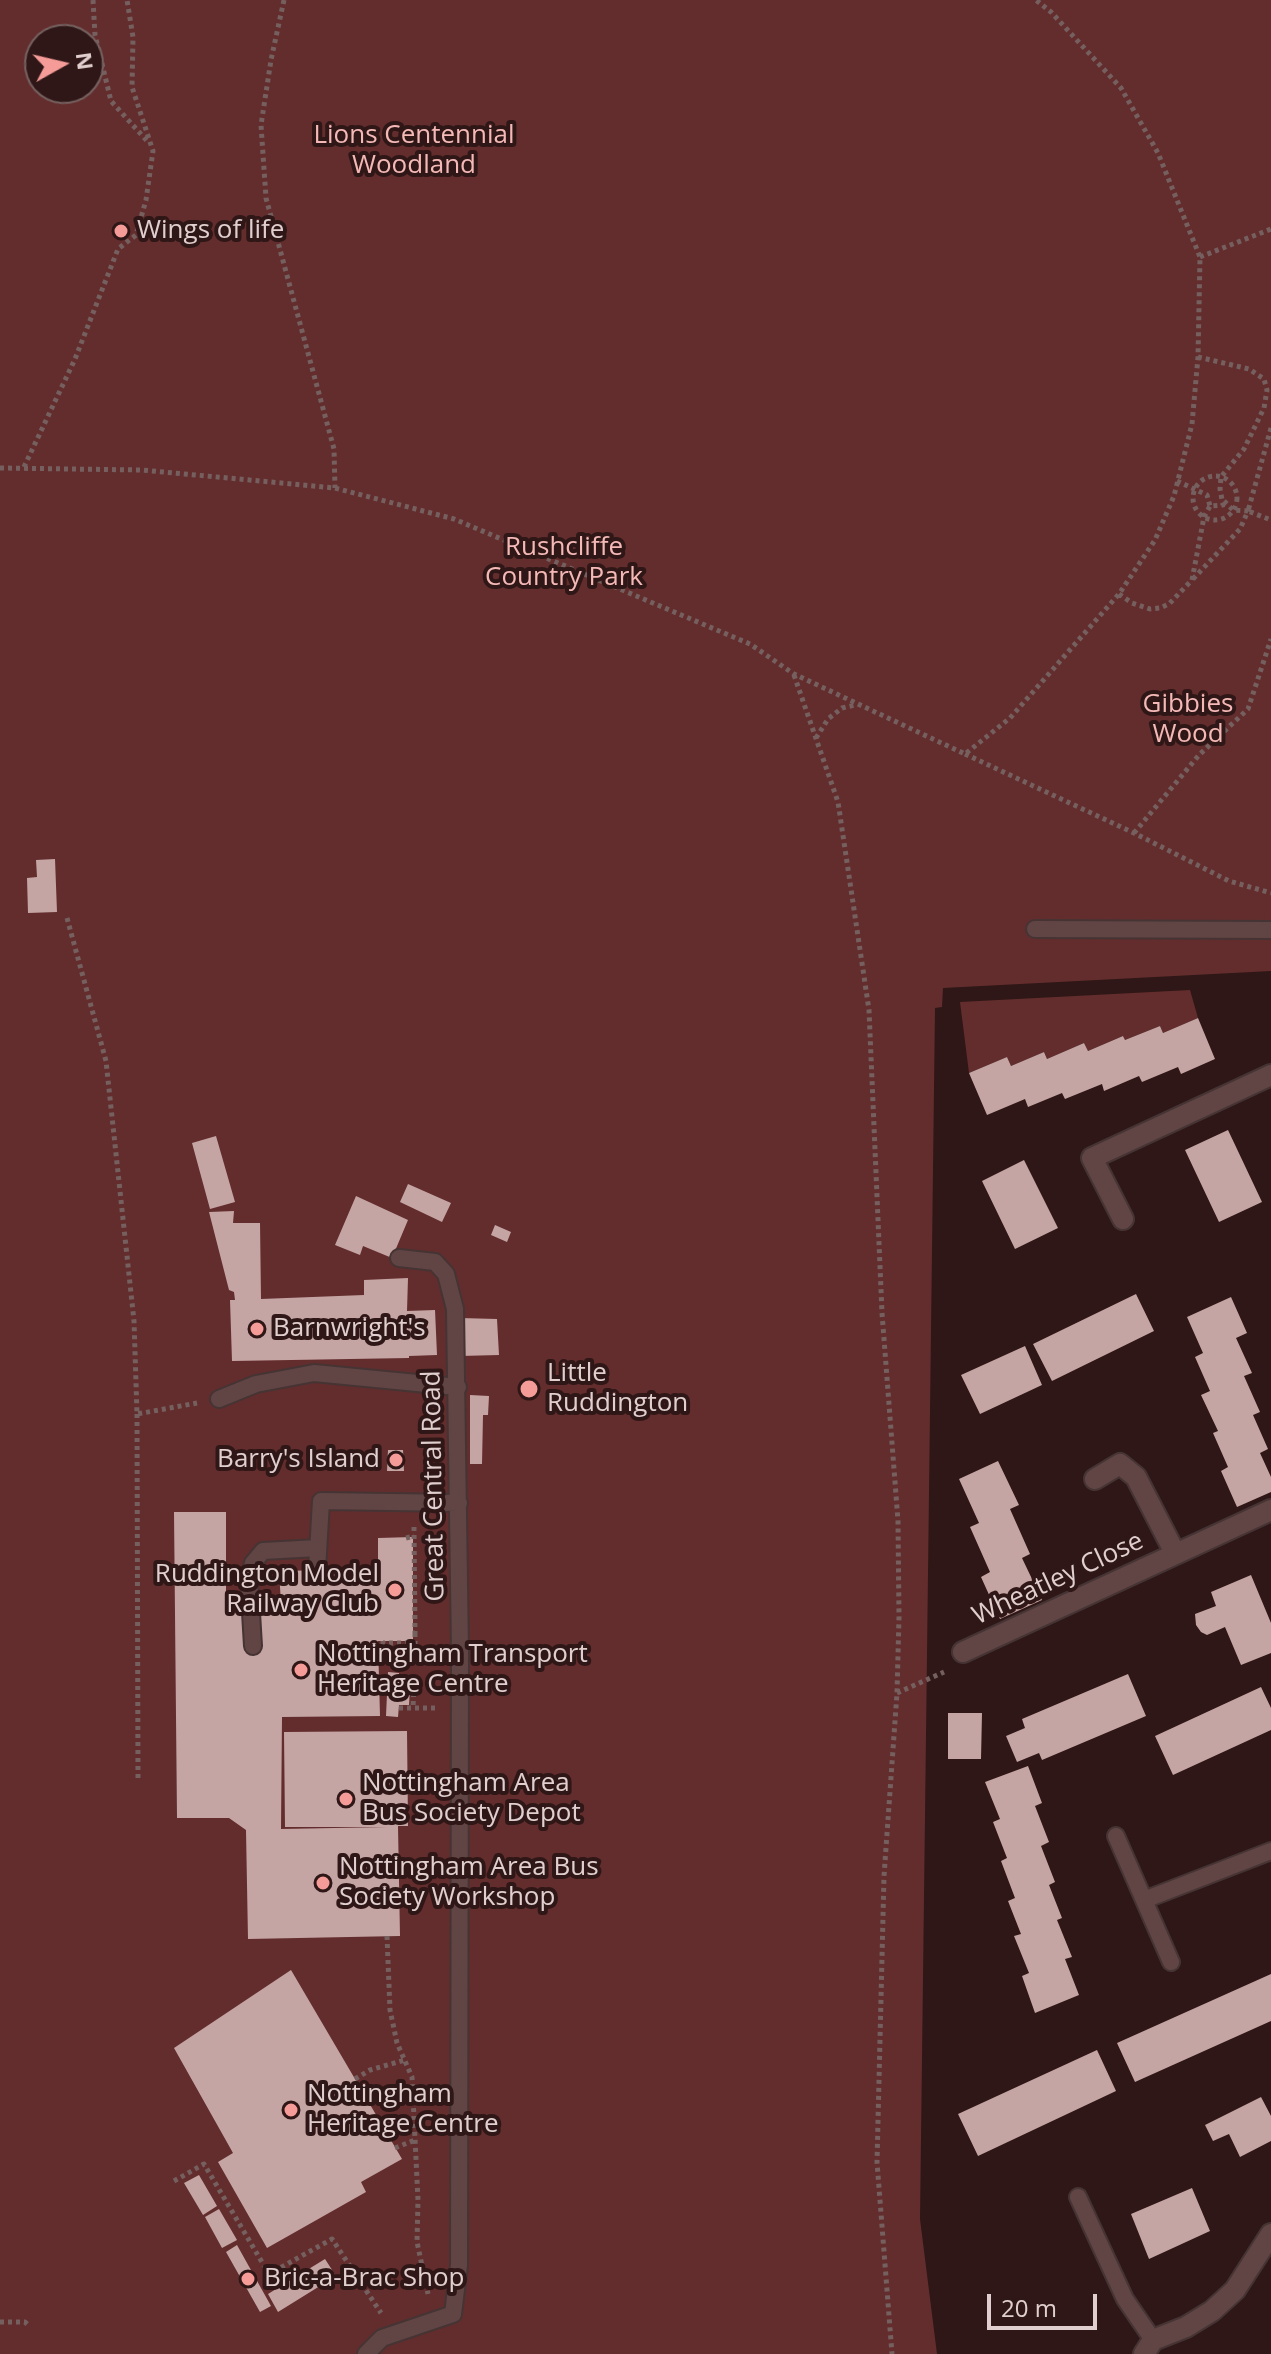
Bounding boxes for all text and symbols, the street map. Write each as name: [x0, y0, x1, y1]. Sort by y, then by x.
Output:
north arrow: [24, 24, 104, 104]
text: N: [70, 50, 102, 72]
park label: Lions Centennial Woodland: [313, 120, 515, 182]
place label: Wings of life: [137, 215, 284, 247]
marker: Wings of life: [112, 222, 130, 240]
park label: Rushcliffe Country Park: [485, 532, 643, 594]
park label: Gibbies Wood: [1143, 689, 1233, 750]
place label: Barnwright's: [273, 1313, 426, 1345]
marker: Barnwright's: [248, 1320, 266, 1338]
place label: Little Ruddington: [547, 1358, 688, 1420]
street label: Great Central Road: [416, 1370, 452, 1602]
marker: Little Ruddington: [518, 1378, 540, 1400]
place label: Barry's Island: [217, 1444, 380, 1476]
marker: Barry's Island: [387, 1451, 405, 1469]
street label: Wheatley Close: [968, 1526, 1148, 1632]
place label: Ruddington Model Railway Club: [155, 1559, 379, 1620]
marker: Ruddington Model Railway Club: [386, 1581, 404, 1599]
place label: Nottingham Transport Heritage Centre: [317, 1639, 588, 1700]
marker: Nottingham Transport Heritage Centre: [292, 1661, 310, 1679]
place label: Nottingham Area Bus Society Depot: [362, 1768, 581, 1830]
marker: Nottingham Area Bus Society Depot: [337, 1790, 355, 1808]
place label: Nottingham Area Bus Society Workshop: [339, 1852, 599, 1914]
marker: Nottingham Area Bus Society Workshop: [314, 1874, 332, 1892]
place label: Nottingham Heritage Centre: [307, 2079, 499, 2140]
marker: Nottingham Heritage Centre: [282, 2101, 300, 2119]
place label: Bric-a-Brac Shop: [264, 2263, 464, 2295]
marker: Bric-a-Brac Shop: [239, 2270, 257, 2288]
scale bar: [991, 2278, 1101, 2328]
text: 20 m: [1001, 2291, 1057, 2324]

